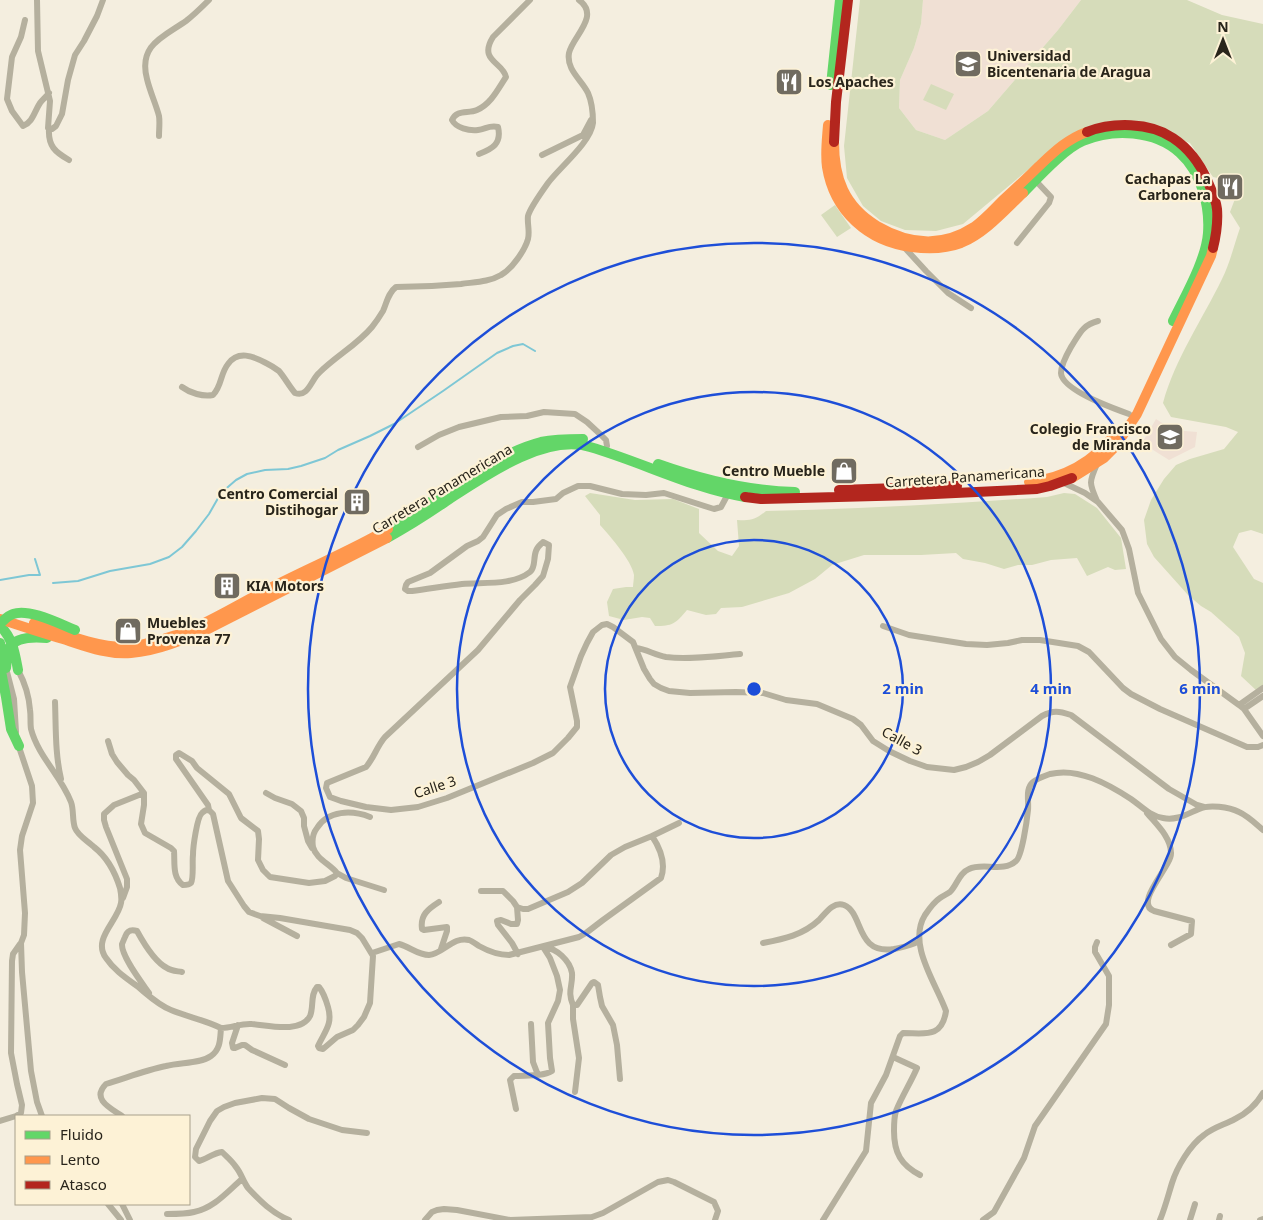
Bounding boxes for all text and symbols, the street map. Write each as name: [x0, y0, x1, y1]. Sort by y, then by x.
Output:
north arrow: [1198, 15, 1248, 65]
text: N: [1217, 17, 1229, 36]
place label: Universidad Bicentenaria de Aragua: [987, 46, 1151, 81]
school or university icon: Universidad Bicentenaria de Aragua: [953, 49, 983, 79]
restaurant icon: Los Apaches: [774, 67, 804, 97]
place label: Los Apaches: [808, 72, 894, 91]
place label: Cachapas La Carbonera: [1125, 169, 1211, 204]
restaurant icon: Cachapas La Carbonera: [1215, 172, 1245, 202]
place label: Colegio Francisco de Miranda: [1030, 419, 1151, 454]
school or university icon: Colegio Francisco de Miranda: [1155, 422, 1185, 452]
street label: Carretera Panamericana: [368, 439, 515, 538]
shop icon: Centro Mueble: [829, 456, 859, 486]
place label: Centro Mueble: [722, 461, 825, 480]
street label: Carretera Panamericana: [884, 461, 1045, 492]
place label: Centro Comercial Distihogar: [217, 484, 339, 519]
building icon: Centro Comercial Distihogar: [342, 487, 372, 517]
building icon: KIA Motors: [212, 571, 242, 601]
place label: KIA Motors: [246, 576, 324, 595]
place label: Muebles Provenza 77: [147, 613, 231, 648]
shop icon: Muebles Provenza 77: [113, 616, 143, 646]
text: 2 min: [882, 678, 924, 698]
text: 4 min: [1030, 678, 1072, 698]
text: 6 min: [1179, 678, 1221, 698]
centre of rings: [745, 680, 763, 698]
street label: Calle 3: [879, 722, 926, 759]
street label: Calle 3: [411, 771, 458, 802]
legend: [15, 1115, 190, 1205]
text: Fluido: [60, 1124, 103, 1144]
text: Lento: [60, 1149, 100, 1169]
text: Atasco: [60, 1174, 107, 1194]

